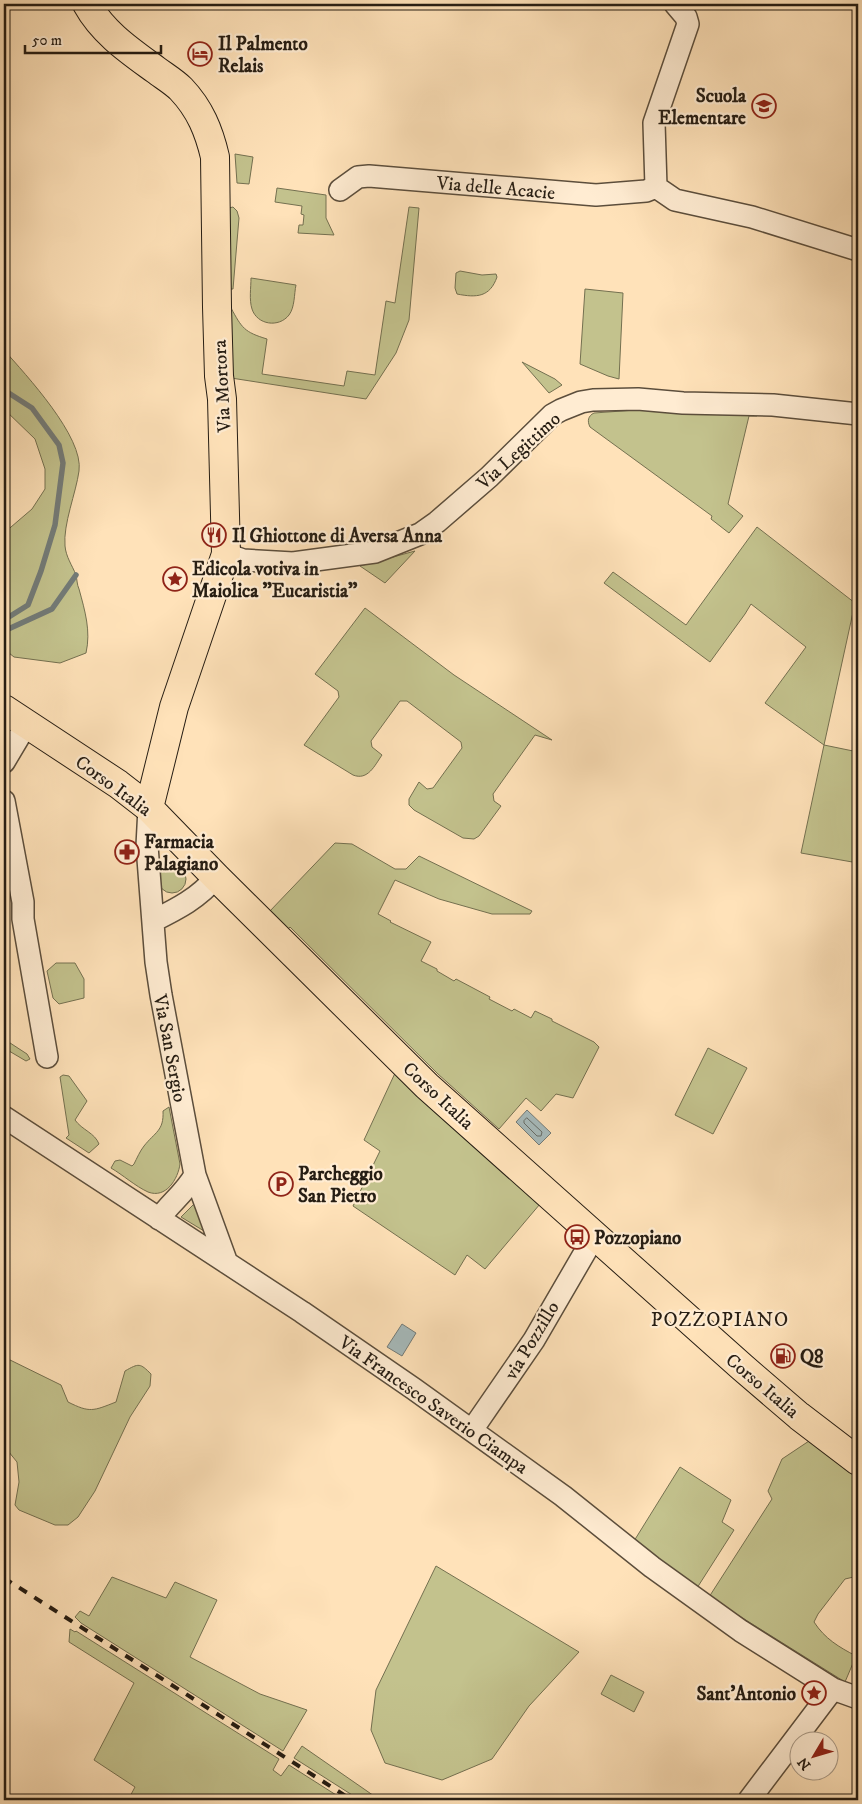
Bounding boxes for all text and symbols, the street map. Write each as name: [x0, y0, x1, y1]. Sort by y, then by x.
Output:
scale bar: [25, 22, 161, 54]
text: 50 m: [32, 31, 62, 50]
place label: Il Palmento Relais: [218, 33, 308, 78]
hotel icon: Il Palmento Relais: [187, 41, 213, 67]
place label: Scuola Elementare: [658, 85, 747, 130]
school or university icon: Scuola Elementare: [751, 93, 777, 119]
street label: Via delle Acacie: [435, 172, 556, 205]
street label: Via Mortora: [209, 339, 236, 434]
street label: Via Legittimo: [472, 407, 566, 495]
restaurant icon: Il Ghiottone di Aversa Anna: [201, 522, 227, 548]
place label: Il Ghiottone di Aversa Anna: [232, 525, 443, 548]
place label: Edicola votiva in Maiolica "Eucaristia": [192, 558, 358, 603]
place icon: Edicola votiva in Maiolica "Eucaristia": [162, 566, 188, 592]
street label: Corso Italia: [70, 751, 156, 822]
place label: Farmacia Palagiano: [144, 831, 218, 876]
pharmacy icon: Farmacia Palagiano: [114, 839, 140, 865]
street label: Via San Sergio: [148, 991, 191, 1104]
street label: Corso Italia: [398, 1057, 478, 1135]
place label: Parcheggio San Pietro: [298, 1163, 383, 1208]
parking icon: Parcheggio San Pietro: [268, 1171, 294, 1197]
bus stop icon: Pozzopiano: [564, 1224, 590, 1250]
place label: Pozzopiano: [594, 1227, 681, 1250]
street label: via Pozzillo: [499, 1297, 565, 1385]
district label: POZZOPIANO: [651, 1308, 789, 1333]
street label: Via Francesco Saverio Ciampa: [333, 1331, 532, 1479]
fuel station icon: Q8: [770, 1343, 796, 1369]
place label: Q8: [800, 1346, 824, 1369]
street label: Corso Italia: [721, 1349, 803, 1424]
place icon: Sant'Antonio: [801, 1680, 827, 1706]
place label: Sant'Antonio: [697, 1683, 796, 1706]
north arrow: [790, 1732, 840, 1782]
text: N: [794, 1753, 815, 1773]

